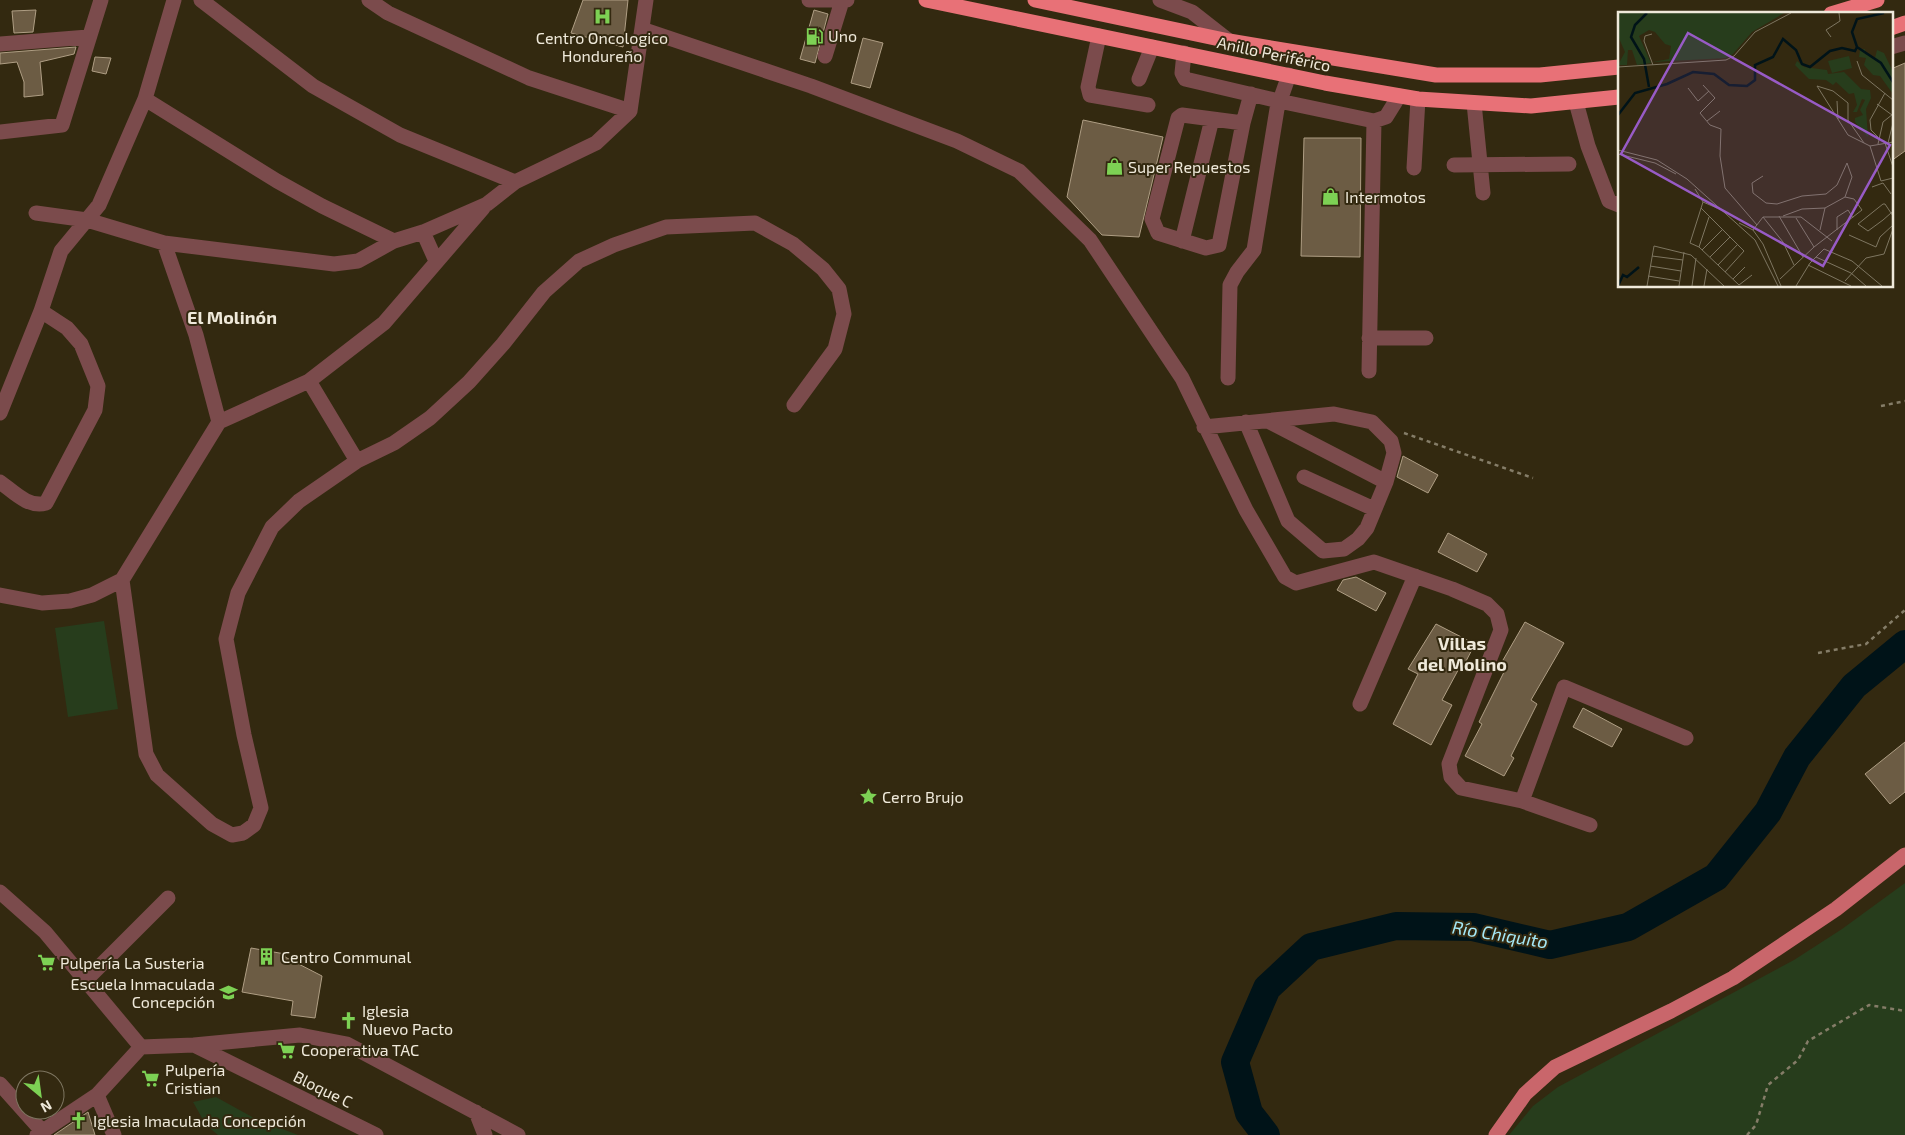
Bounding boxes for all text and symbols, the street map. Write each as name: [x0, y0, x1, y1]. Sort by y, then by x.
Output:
hospital icon: Centro Oncologico Hondureño: [592, 6, 612, 26]
inset map: [1618, 12, 1892, 288]
fuel station icon: Uno: [804, 26, 824, 46]
place label: Uno: [828, 26, 857, 45]
place label: Centro Oncologico Hondureño: [536, 28, 668, 65]
street label: Anillo Periférico: [1216, 32, 1333, 75]
shop icon: Super Repuestos: [1104, 157, 1124, 177]
place label: Super Repuestos: [1128, 157, 1250, 176]
shop icon: Intermotos: [1321, 187, 1341, 207]
place label: Intermotos: [1345, 187, 1426, 206]
district label: El Molinón: [187, 306, 277, 328]
district label: Villas del Molino: [1417, 632, 1507, 675]
place icon: Cerro Brujo: [858, 787, 878, 807]
place label: Cerro Brujo: [882, 787, 964, 807]
water label: Río Chiquito: [1451, 916, 1550, 952]
building icon: Centro Communal: [257, 947, 277, 967]
place label: Centro Communal: [281, 947, 411, 966]
supermarket icon: Pulpería La Susteria: [36, 953, 56, 973]
place label: Pulpería La Susteria: [60, 953, 205, 972]
place label: Escuela Inmaculada Concepción: [71, 974, 215, 1011]
school or university icon: Escuela Inmaculada Concepción: [219, 983, 239, 1003]
place label: Iglesia Nuevo Pacto: [362, 1001, 453, 1038]
church icon: Iglesia Nuevo Pacto: [338, 1010, 358, 1030]
supermarket icon: Cooperativa TAC: [277, 1040, 297, 1060]
place label: Cooperativa TAC: [301, 1040, 419, 1059]
place label: Pulpería Cristian: [165, 1060, 225, 1097]
street label: Bloque C: [291, 1066, 356, 1111]
supermarket icon: Pulpería Cristian: [141, 1069, 161, 1089]
north arrow: [15, 1070, 65, 1120]
text: N: [38, 1097, 55, 1117]
church icon: Iglesia Imaculada Concepción: [69, 1111, 89, 1131]
place label: Iglesia Imaculada Concepción: [93, 1111, 306, 1130]

